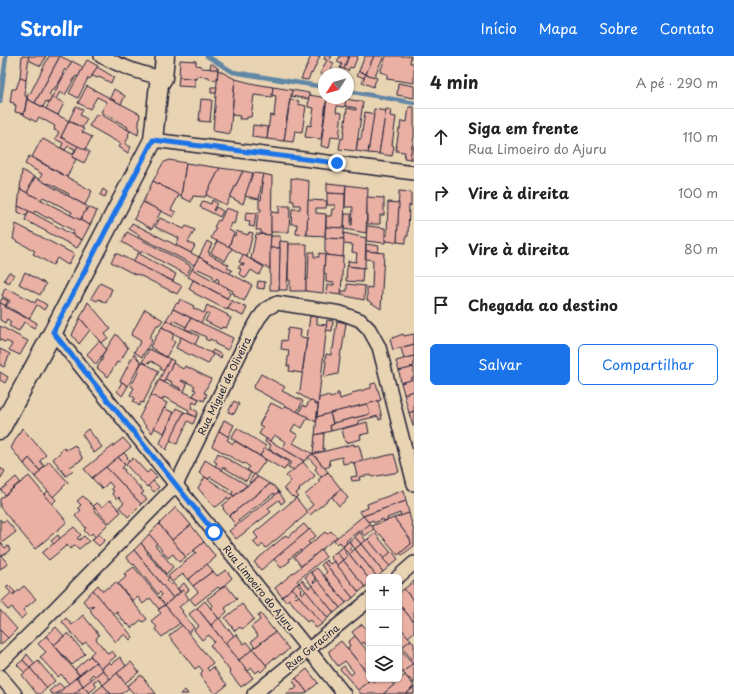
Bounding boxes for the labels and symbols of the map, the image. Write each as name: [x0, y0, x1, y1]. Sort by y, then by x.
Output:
north arrow: [318, 68, 354, 104]
route end: [328, 154, 346, 172]
street label: Rua Miguel de Oliveira: [193, 334, 254, 437]
route start: [205, 523, 223, 541]
street label: Rua Limoeiro do Ajuru: [220, 542, 299, 634]
street label: Rua Geracina: [281, 620, 343, 673]

